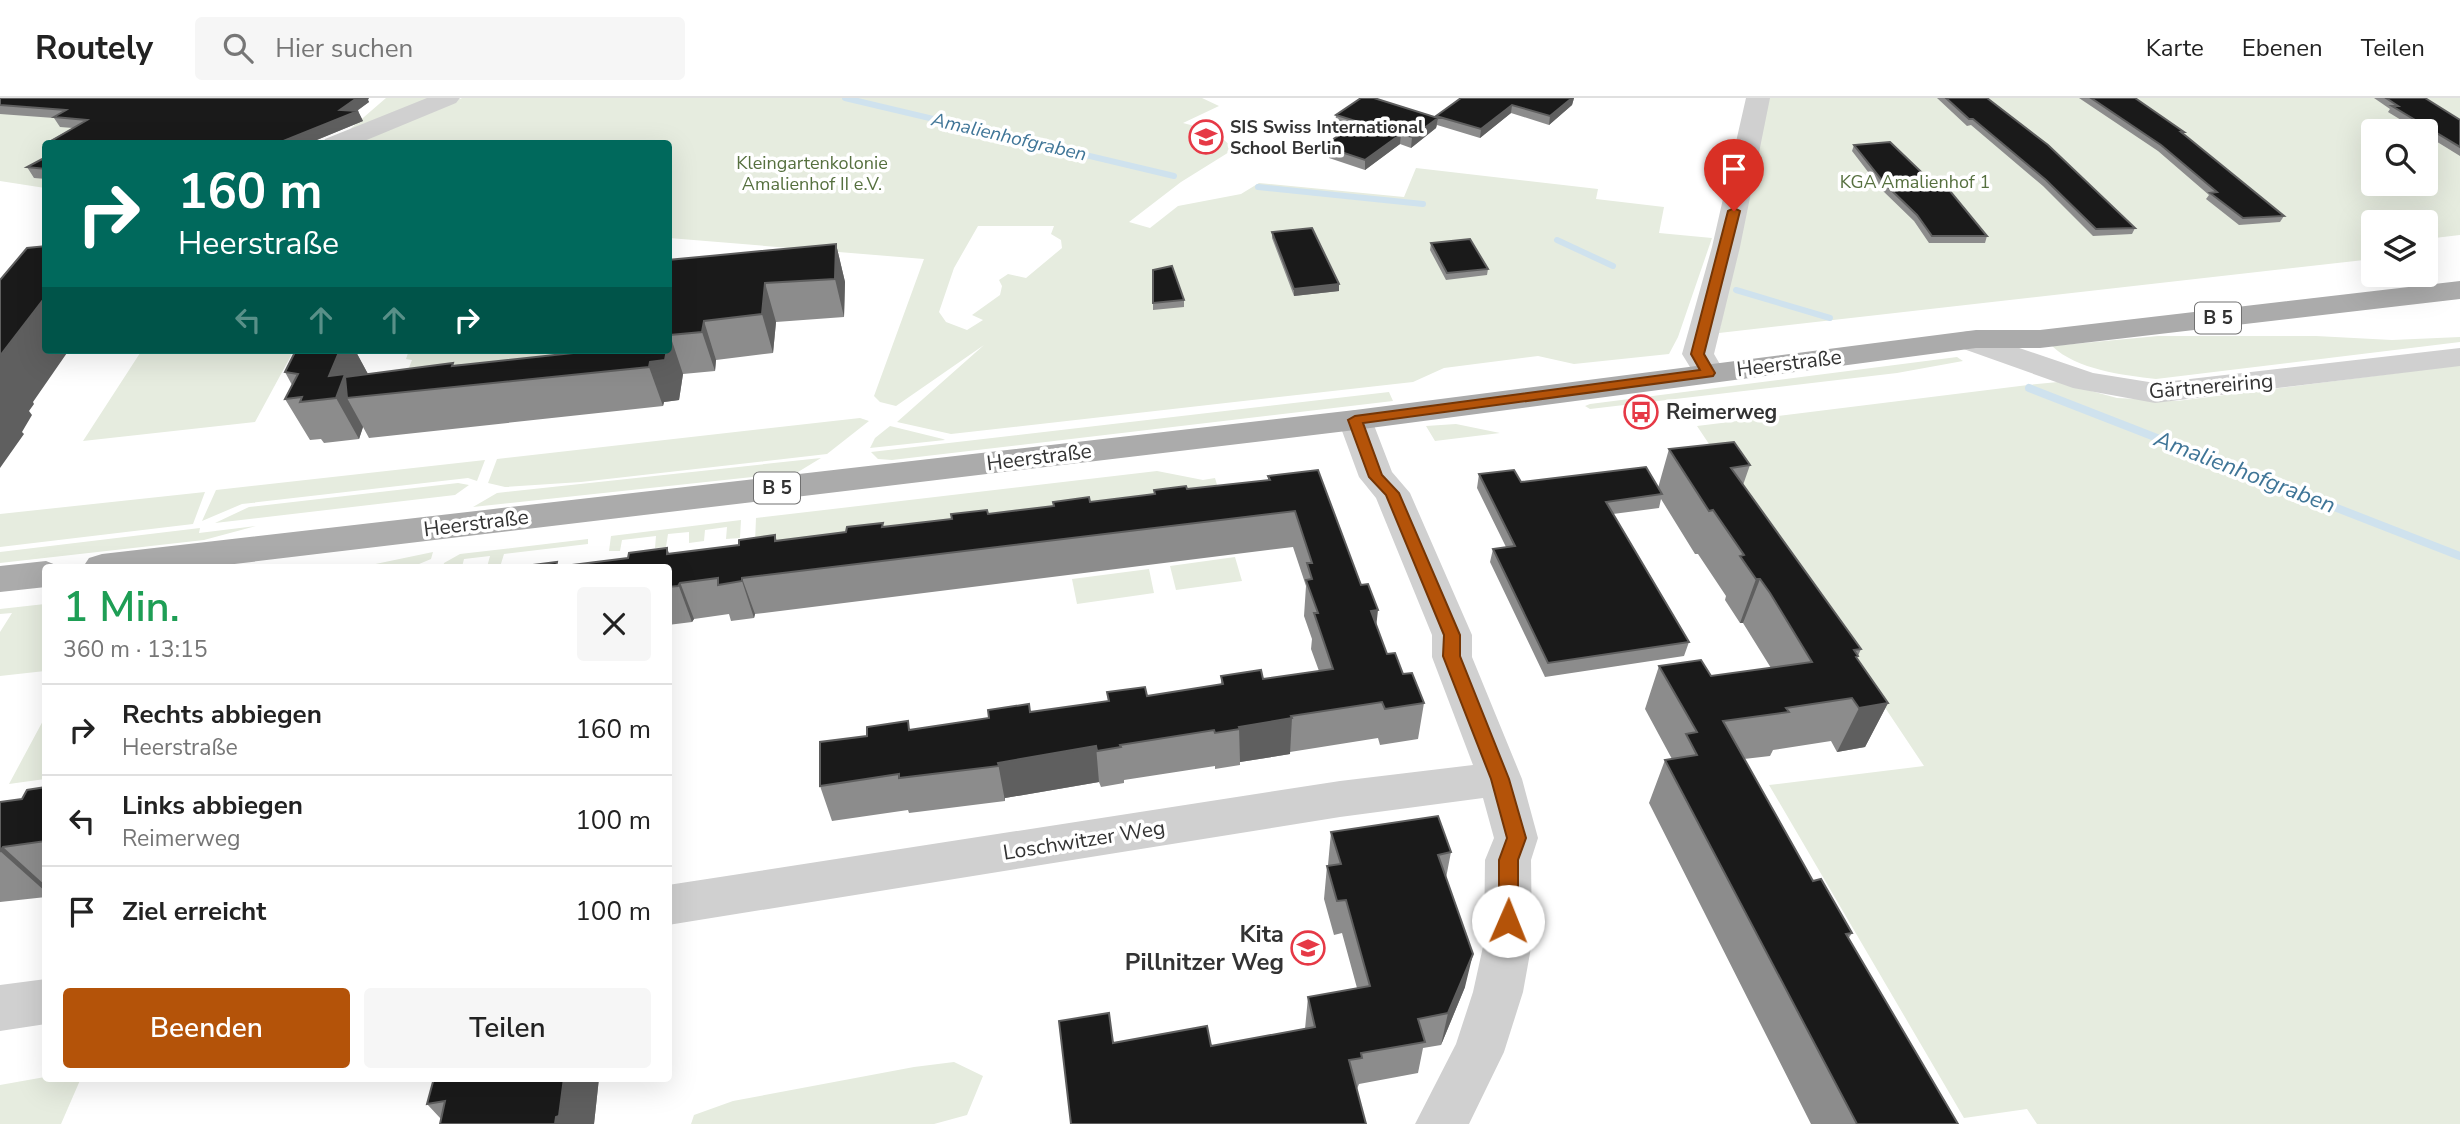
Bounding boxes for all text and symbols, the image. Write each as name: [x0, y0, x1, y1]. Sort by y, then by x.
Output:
search box: [195, 17, 685, 80]
text: Routely: [35, 26, 153, 71]
icon: search: [219, 29, 257, 67]
text: Hier suchen: [275, 31, 413, 66]
text: Karte: [2146, 32, 2204, 64]
text: Ebenen: [2242, 32, 2323, 64]
text: Teilen: [2361, 32, 2425, 64]
water label: Amalienhofgraben: [928, 106, 1089, 167]
place label: SIS Swiss International School Berlin: [1230, 115, 1424, 160]
school or university icon: SIS Swiss International School Berlin: [1187, 118, 1225, 156]
map controls: [2361, 119, 2438, 287]
button: search: [2361, 119, 2438, 196]
pin: [1704, 139, 1764, 211]
icon: arrive: [1715, 150, 1753, 188]
park label: Kleingartenkolonie Amalienhof II e.V.: [736, 151, 888, 196]
text: 160 m: [178, 158, 322, 225]
icon: right: [63, 168, 154, 259]
park label: KGA Amalienhof 1: [1840, 170, 1990, 194]
button: layers: [2361, 210, 2438, 287]
text: Heerstraße: [178, 222, 339, 265]
icon: left: [229, 301, 267, 339]
icon: ahead: [302, 301, 340, 339]
icon: ahead: [375, 301, 413, 339]
icon: right: [448, 301, 486, 339]
road number: B 5: [2195, 302, 2241, 333]
street label: Heerstraße: [1735, 343, 1843, 383]
street label: Gärtnereiring: [2148, 367, 2274, 405]
bus stop icon: Reimerweg: [1622, 393, 1660, 431]
place label: Reimerweg: [1666, 398, 1777, 426]
water label: Amalienhofgraben: [2149, 423, 2340, 521]
street label: Heerstraße: [985, 437, 1093, 477]
road number: B 5: [754, 472, 800, 504]
street label: Heerstraße: [422, 503, 530, 543]
text: 1 Min.: [63, 579, 180, 636]
button: close: [577, 587, 651, 661]
text: 360 m · 13:15: [63, 634, 208, 665]
text: Rechts abbiegen: [122, 697, 322, 732]
icon: right: [63, 711, 101, 749]
text: 160 m: [575, 712, 651, 747]
text: Heerstraße: [122, 732, 238, 763]
text: Links abbiegen: [122, 788, 303, 823]
icon: left: [63, 802, 101, 840]
text: 100 m: [575, 803, 651, 838]
street label: Loschwitzer Weg: [1001, 813, 1167, 867]
text: Reimerweg: [122, 823, 240, 854]
position arrow: [1471, 884, 1545, 958]
icon: arrive: [63, 893, 101, 931]
text: Ziel erreicht: [122, 894, 266, 929]
text: 100 m: [575, 894, 651, 929]
place label: Kita Pillnitzer Weg: [1125, 918, 1284, 978]
school or university icon: Kita Pillnitzer Weg: [1289, 929, 1327, 967]
button: Beenden: [63, 988, 350, 1068]
button: Teilen: [364, 988, 651, 1068]

